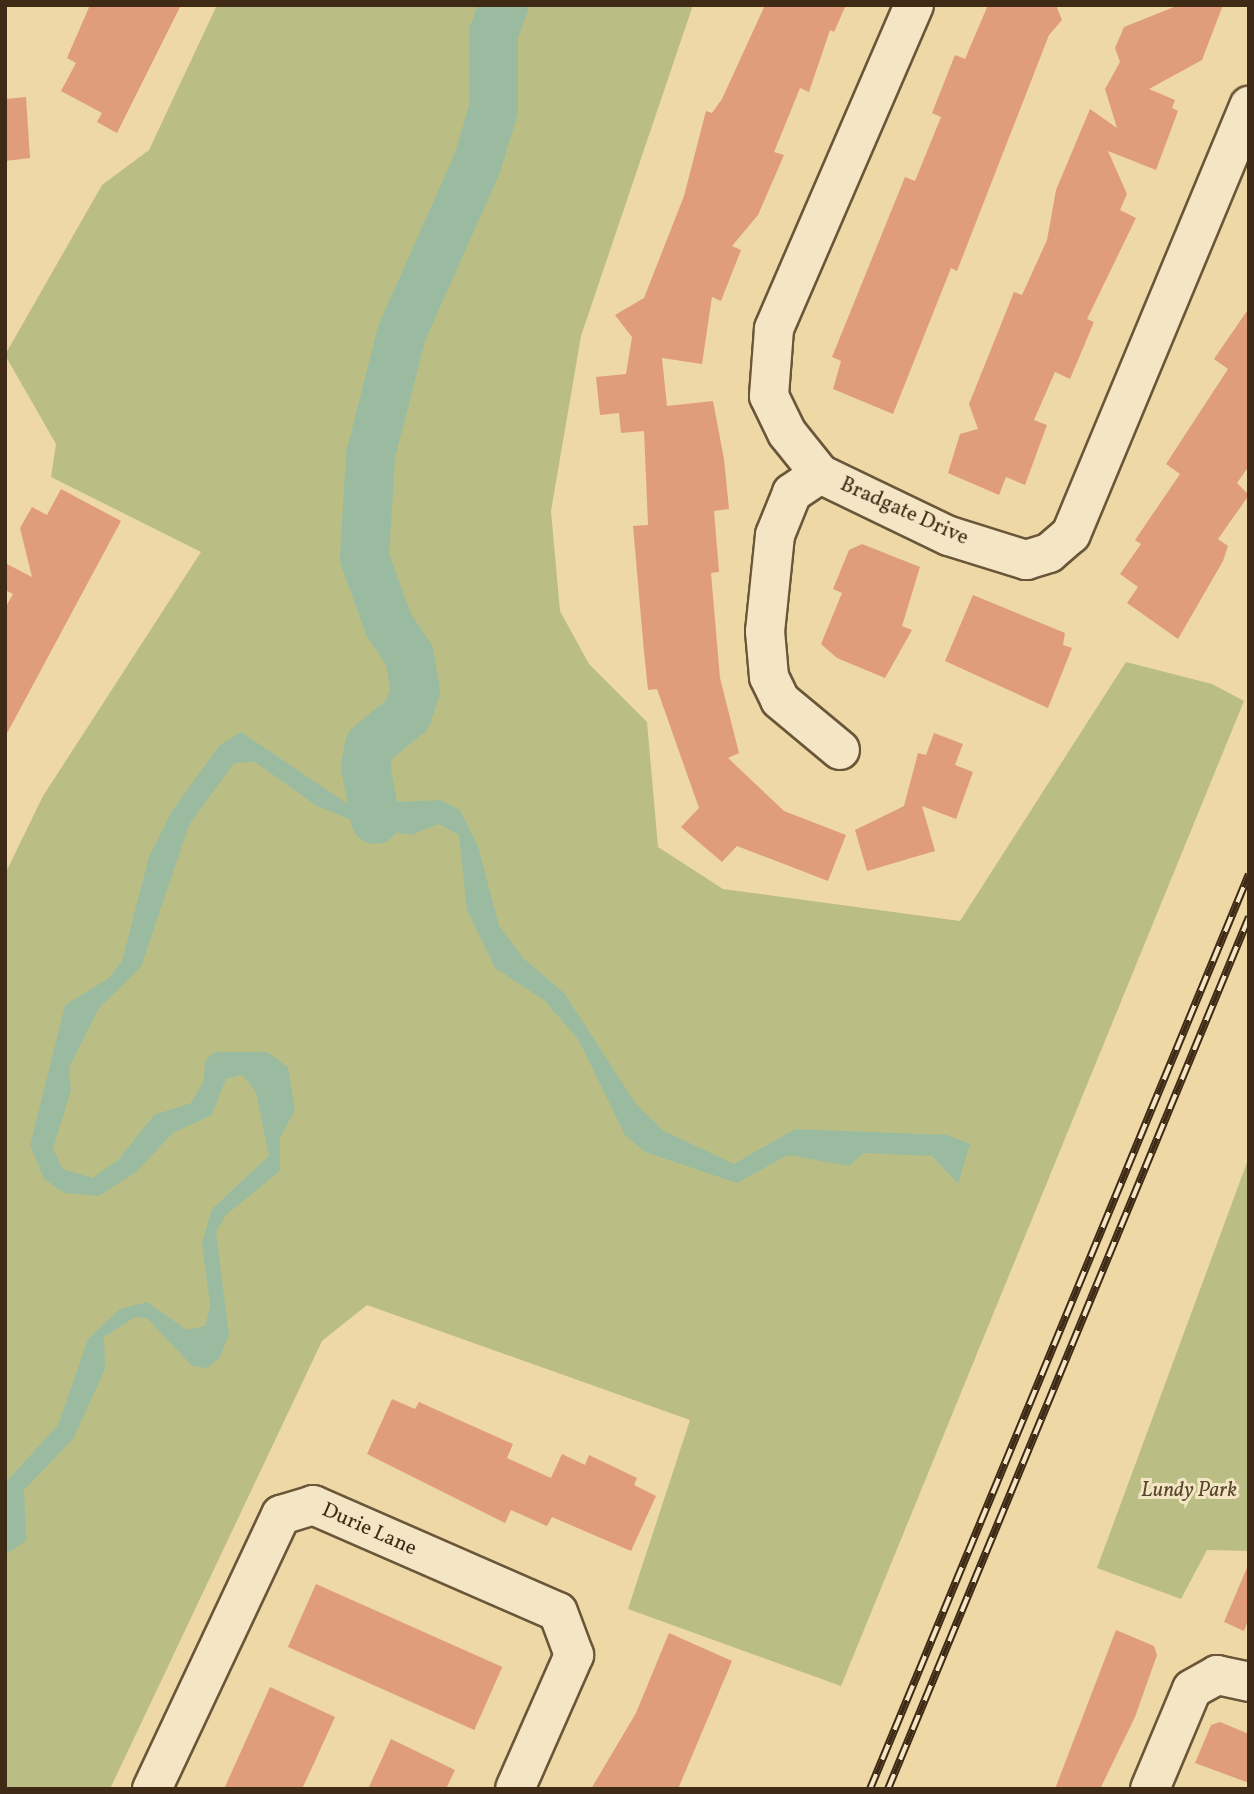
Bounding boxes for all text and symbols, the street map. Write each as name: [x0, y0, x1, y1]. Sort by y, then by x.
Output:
street label: Bradgate Drive: [836, 472, 972, 552]
park label: Lundy Park: [1141, 1478, 1237, 1504]
street label: Durie Lane: [318, 1498, 420, 1562]

